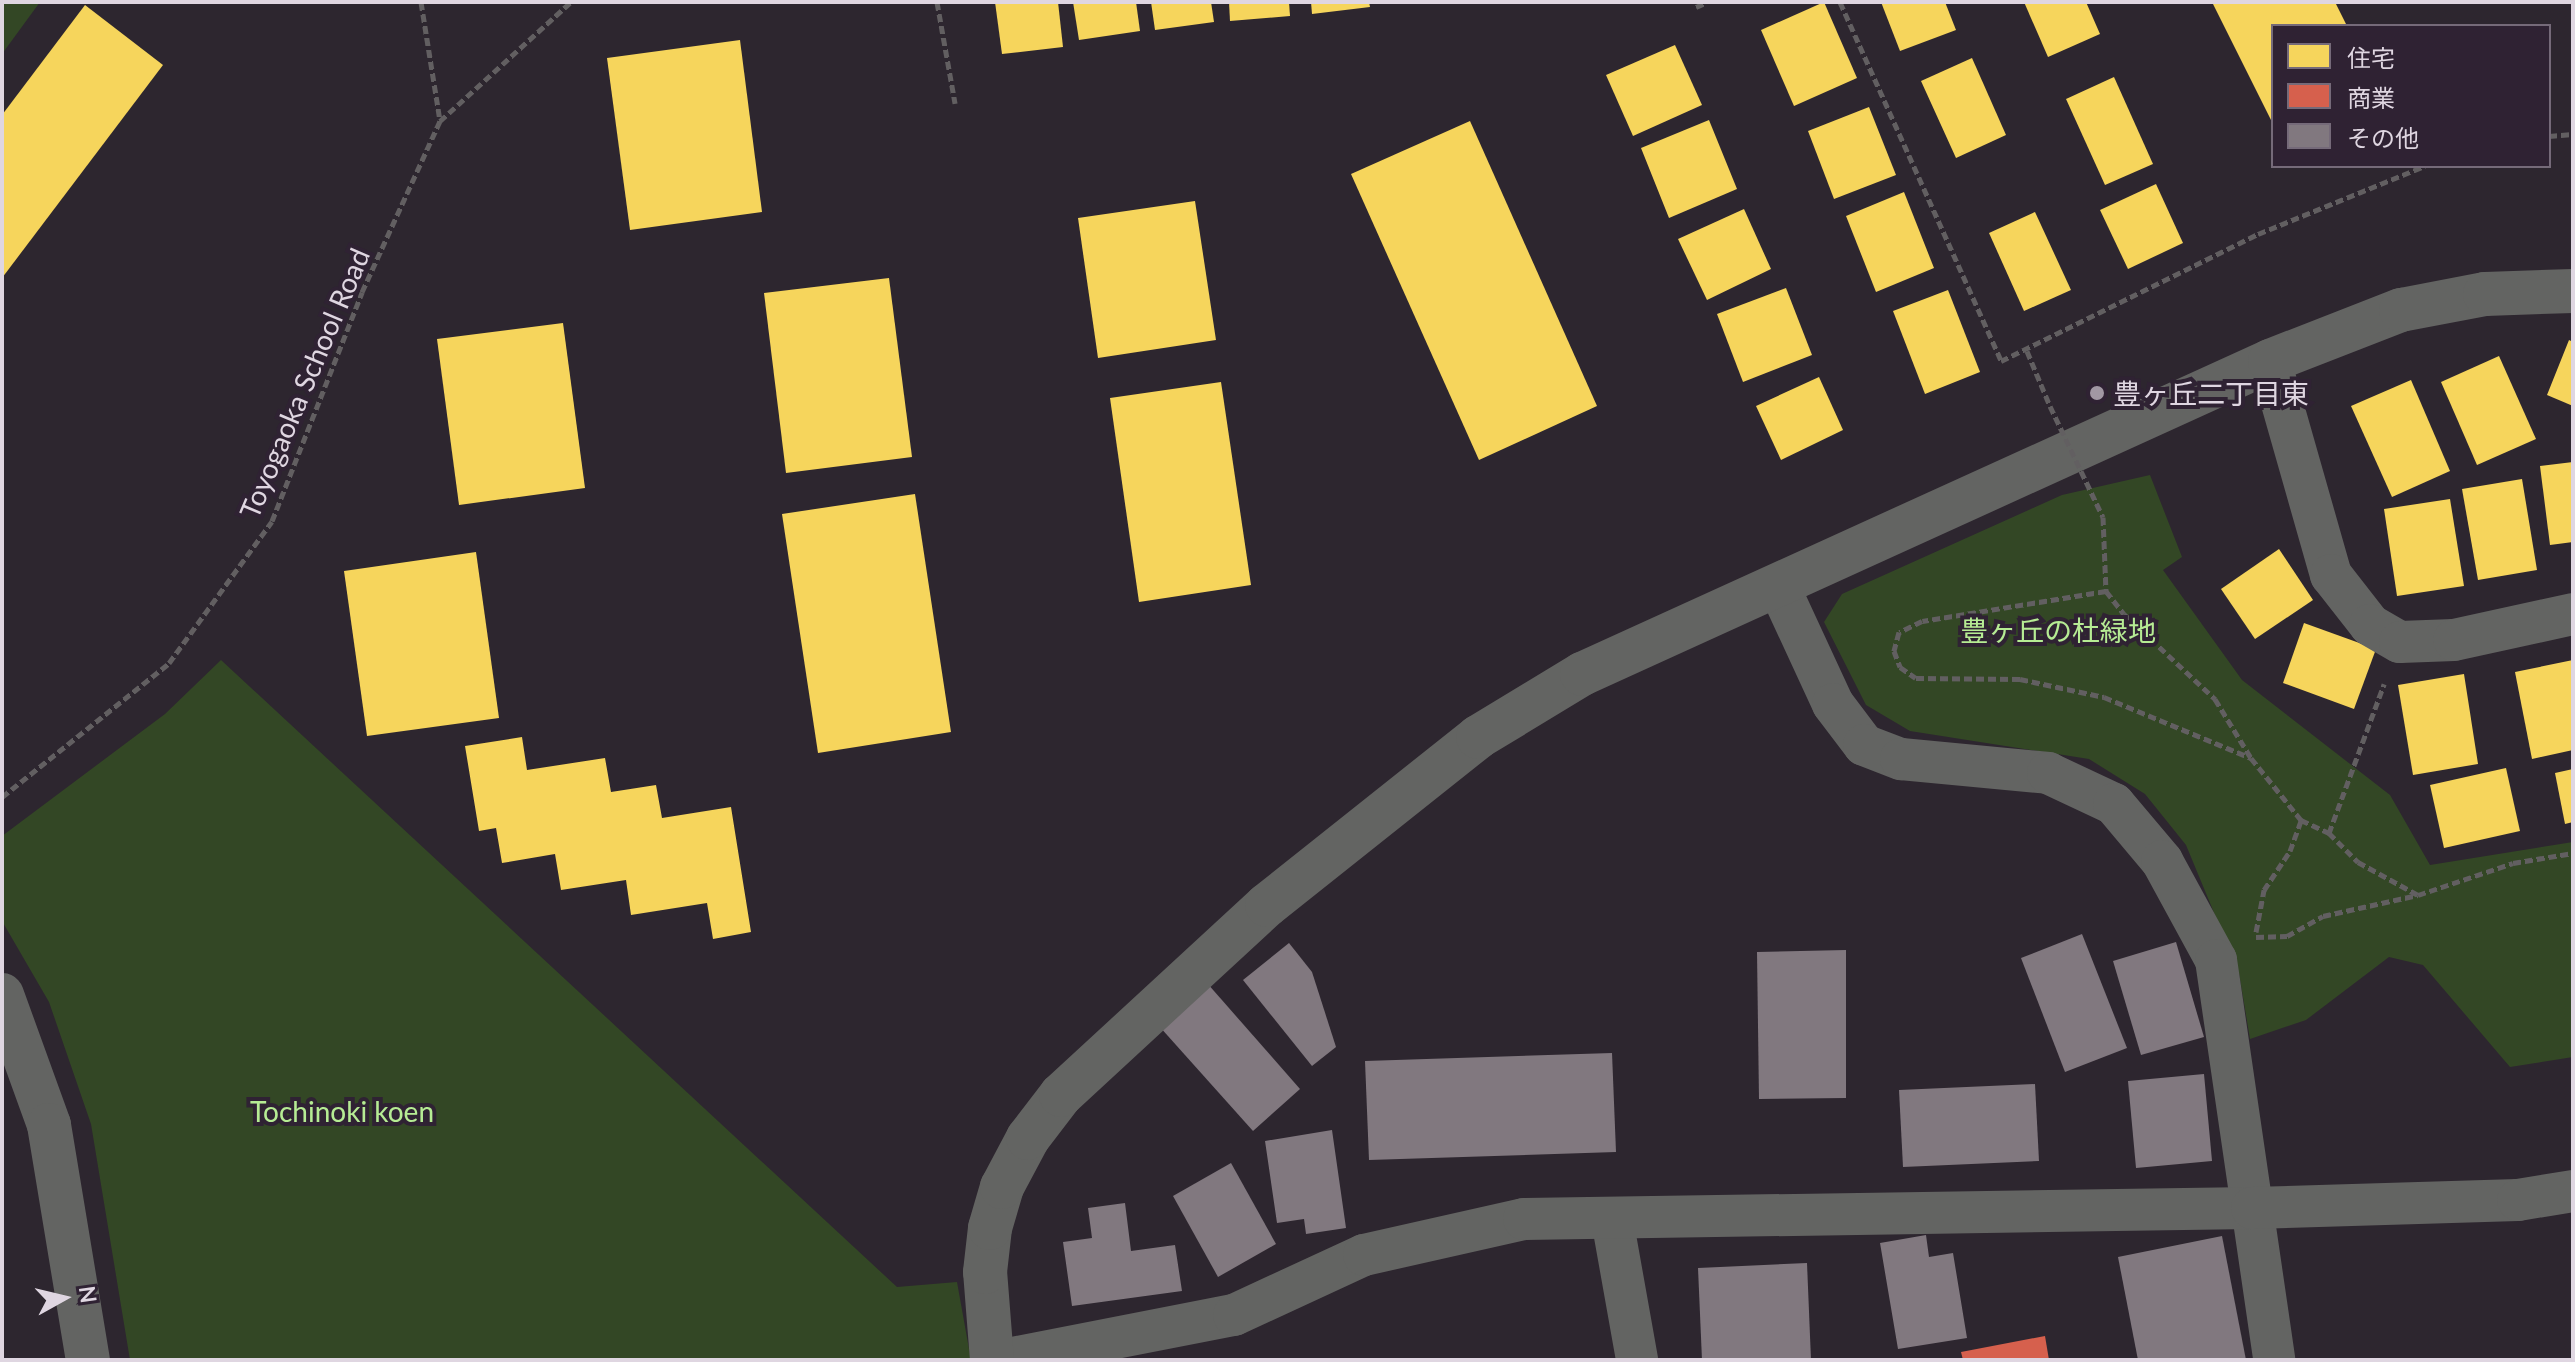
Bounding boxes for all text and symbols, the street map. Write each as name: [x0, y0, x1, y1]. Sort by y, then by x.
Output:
legend: [2271, 24, 2551, 168]
text: 住宅: [2347, 43, 2395, 72]
text: 商業: [2347, 83, 2395, 112]
text: その他: [2347, 123, 2419, 152]
street label: Toyogaoka School Road: [232, 243, 376, 523]
place label: 豊ヶ丘二丁目東: [2113, 376, 2309, 410]
marker: 豊ヶ丘二丁目東: [2088, 384, 2106, 402]
park label: 豊ヶ丘の杜緑地: [1960, 613, 2156, 647]
park label: Tochinoki koen: [250, 1094, 434, 1128]
north arrow: [24, 1258, 104, 1338]
text: N: [74, 1284, 103, 1305]

